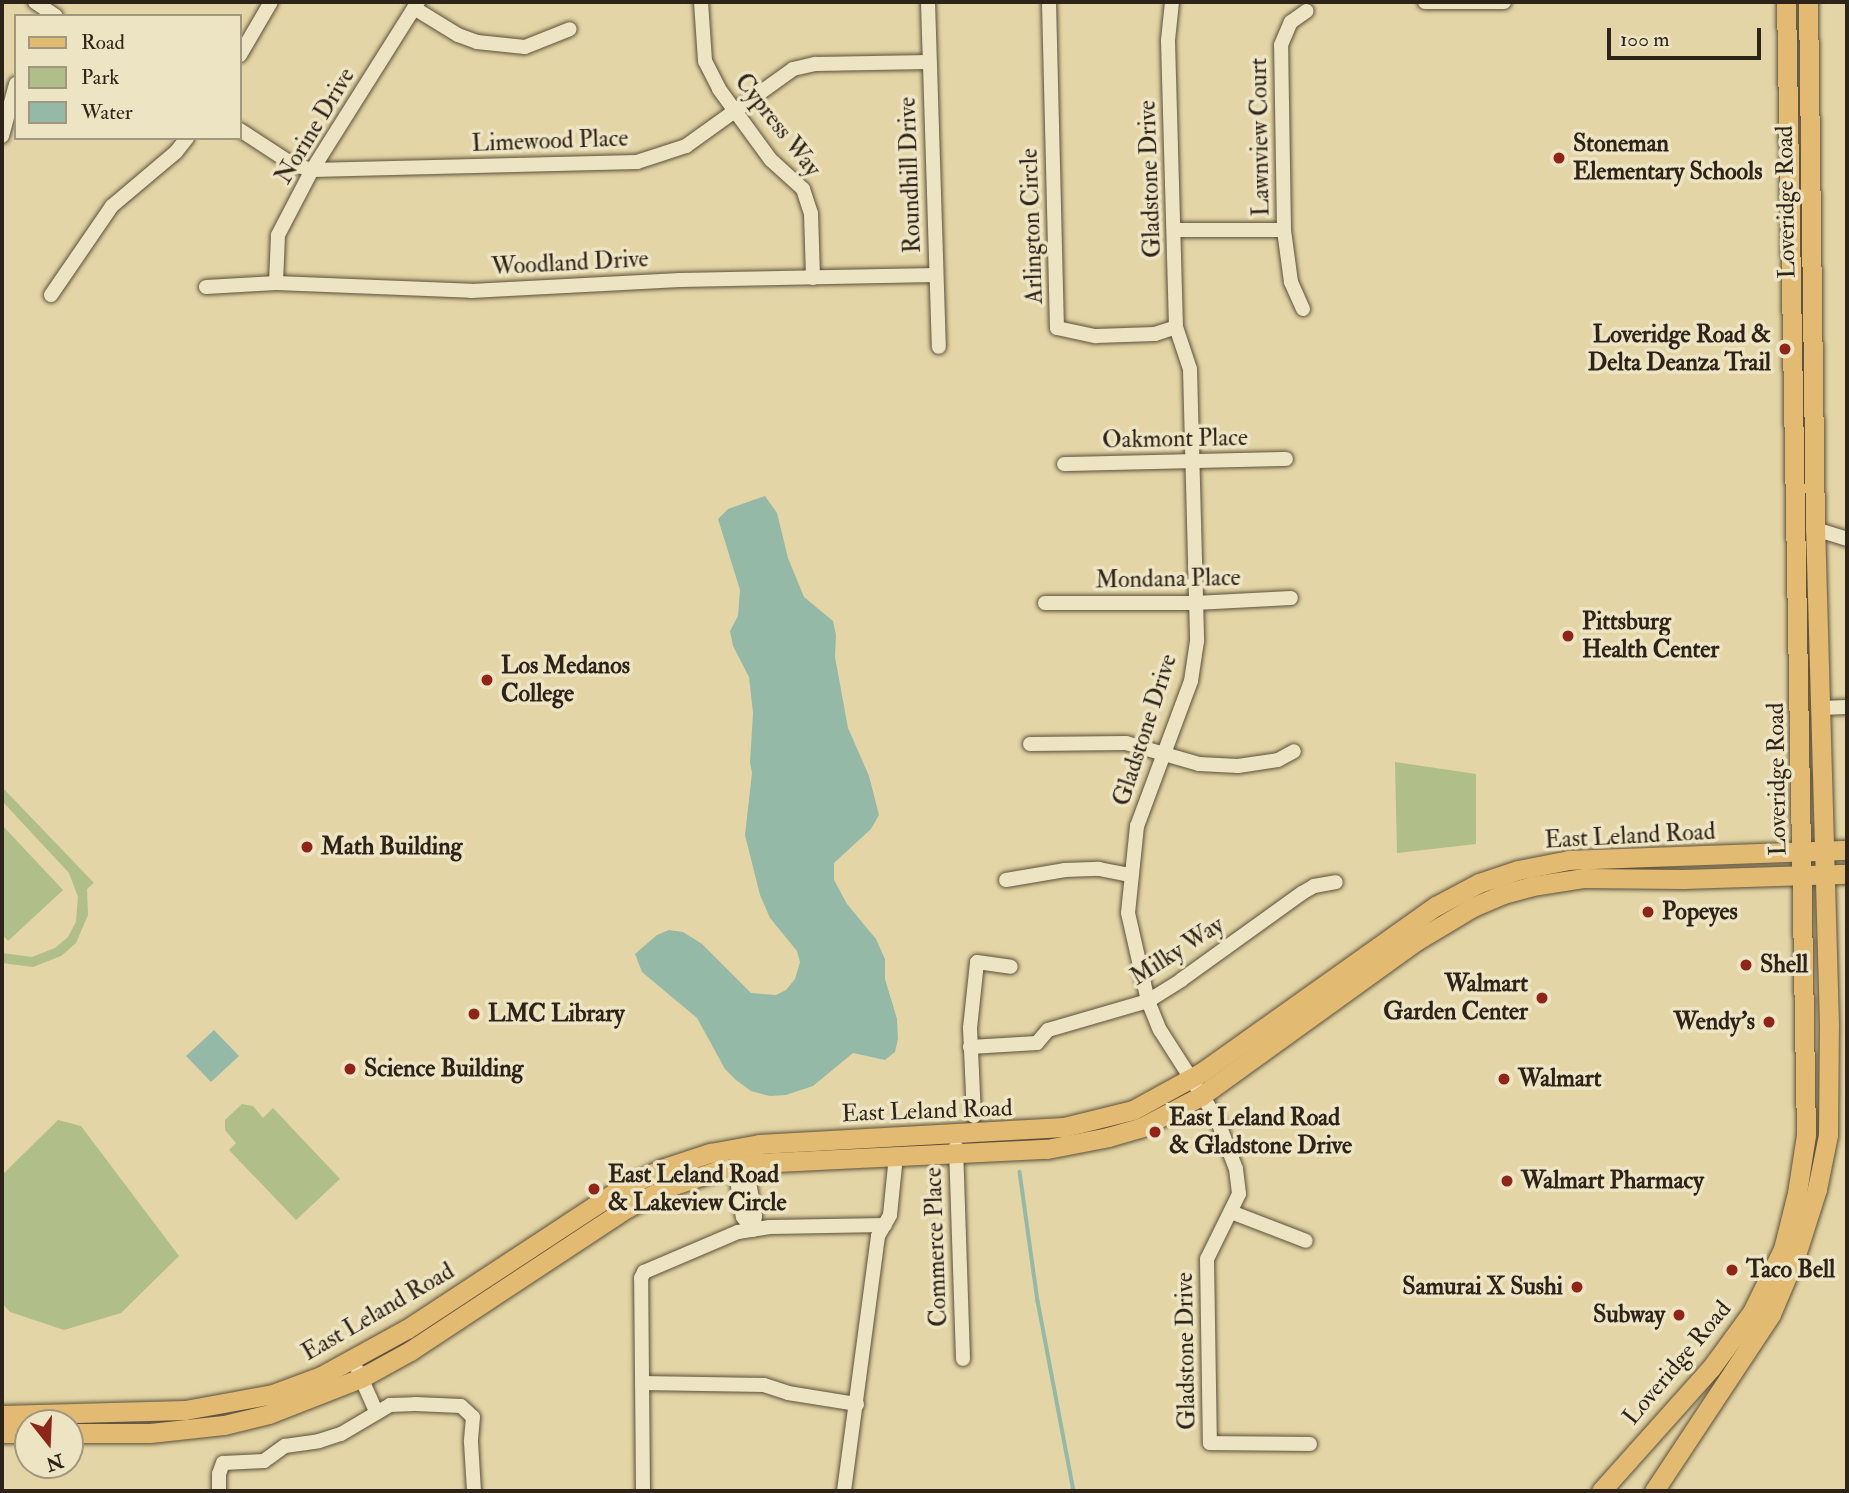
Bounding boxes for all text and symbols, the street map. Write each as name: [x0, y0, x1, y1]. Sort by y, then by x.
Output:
legend: [14, 14, 242, 140]
scale bar: [1611, 14, 1765, 58]
text: 100 m: [1620, 26, 1670, 53]
text: Road: [81, 29, 125, 56]
street label: Lawnview Court: [1244, 57, 1276, 217]
street label: Norine Drive: [269, 63, 361, 189]
text: Park: [81, 64, 119, 91]
street label: Cypress Way: [729, 68, 827, 182]
street label: Roundhill Drive: [893, 96, 927, 254]
text: Water: [81, 99, 133, 126]
street label: Gladstone Drive: [1133, 100, 1167, 258]
street label: Limewood Place: [471, 124, 629, 158]
street label: Loveridge Road: [1770, 125, 1802, 279]
place label: Stoneman Elementary Schools: [1573, 130, 1762, 186]
street label: Arlington Circle: [1015, 148, 1049, 304]
marker: Stoneman Elementary Schools: [1551, 150, 1567, 166]
street label: Woodland Drive: [491, 245, 649, 281]
place label: Loveridge Road & Delta Deanza Trail: [1588, 321, 1771, 377]
marker: Loveridge Road & Delta Deanza Trail: [1777, 341, 1793, 357]
street label: Oakmont Place: [1102, 423, 1248, 455]
street label: Mondana Place: [1095, 563, 1241, 595]
place label: Pittsburg Health Center: [1582, 608, 1719, 664]
marker: Pittsburg Health Center: [1560, 628, 1576, 644]
street label: Gladstone Drive: [1107, 650, 1183, 810]
place label: Los Medanos College: [501, 652, 630, 708]
marker: Los Medanos College: [479, 672, 495, 688]
street label: Loveridge Road: [1761, 702, 1793, 856]
street label: East Leland Road: [1544, 817, 1716, 855]
place label: Math Building: [321, 833, 462, 861]
marker: Math Building: [299, 839, 315, 855]
place label: Popeyes: [1662, 898, 1738, 926]
marker: Popeyes: [1640, 904, 1656, 920]
street label: Milky Way: [1125, 910, 1229, 992]
place label: Shell: [1760, 951, 1808, 979]
marker: Shell: [1738, 957, 1754, 973]
place label: Walmart Garden Center: [1383, 970, 1528, 1026]
marker: Walmart Garden Center: [1534, 990, 1550, 1006]
place label: LMC Library: [488, 1000, 625, 1028]
marker: LMC Library: [466, 1006, 482, 1022]
place label: Wendy's: [1674, 1008, 1755, 1036]
marker: Wendy's: [1761, 1014, 1777, 1030]
place label: Science Building: [364, 1055, 523, 1083]
marker: Science Building: [342, 1061, 358, 1077]
place label: Walmart: [1518, 1065, 1602, 1093]
marker: Walmart: [1496, 1071, 1512, 1087]
street label: East Leland Road: [841, 1094, 1013, 1128]
place label: East Leland Road & Gladstone Drive: [1169, 1104, 1352, 1160]
marker: East Leland Road & Gladstone Drive: [1147, 1124, 1163, 1140]
place label: East Leland Road & Lakeview Circle: [608, 1161, 786, 1217]
street label: Commerce Place: [919, 1167, 953, 1327]
place label: Walmart Pharmacy: [1521, 1167, 1704, 1195]
marker: Walmart Pharmacy: [1499, 1173, 1515, 1189]
marker: East Leland Road & Lakeview Circle: [586, 1181, 602, 1197]
place label: Taco Bell: [1746, 1256, 1835, 1284]
street label: East Leland Road: [297, 1257, 459, 1367]
marker: Taco Bell: [1724, 1262, 1740, 1278]
street label: Gladstone Drive: [1170, 1272, 1202, 1430]
place label: Samurai X Sushi: [1402, 1273, 1563, 1301]
marker: Samurai X Sushi: [1569, 1279, 1585, 1295]
street label: Loveridge Road: [1617, 1295, 1737, 1431]
place label: Subway: [1593, 1301, 1665, 1329]
marker: Subway: [1671, 1307, 1687, 1323]
north arrow: [14, 1409, 84, 1479]
text: N: [43, 1448, 67, 1476]

